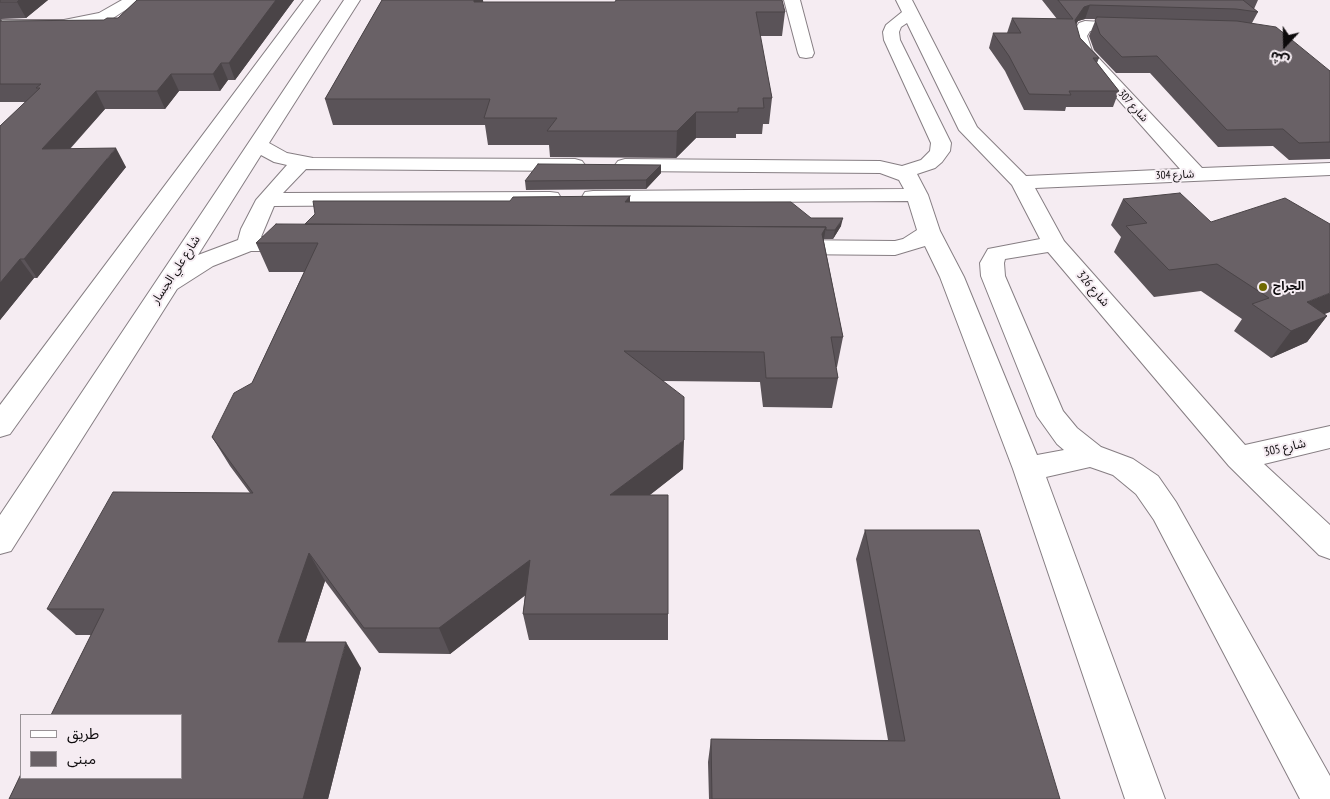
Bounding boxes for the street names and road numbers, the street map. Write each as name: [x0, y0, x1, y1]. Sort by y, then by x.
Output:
street label: شارع 307: [1115, 87, 1151, 125]
street label: شارع 304: [1155, 168, 1195, 182]
street label: شارع علي الجسار: [149, 233, 203, 307]
street label: شارع 326: [1074, 268, 1112, 310]
street label: شارع 305: [1263, 436, 1307, 460]

